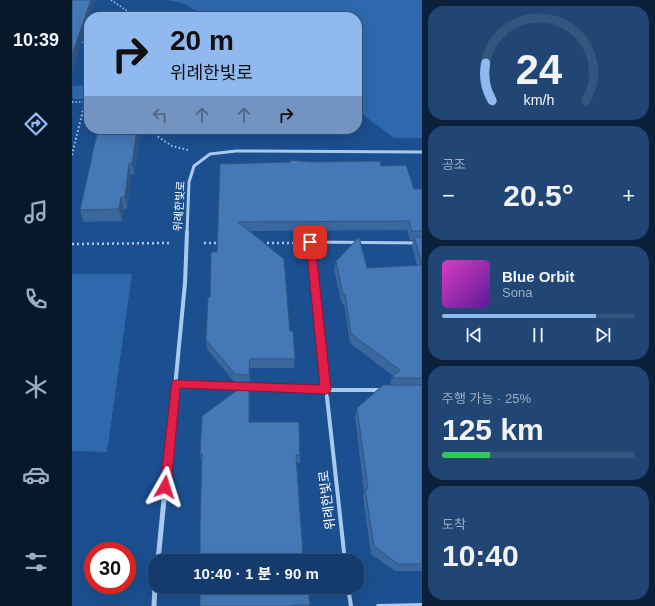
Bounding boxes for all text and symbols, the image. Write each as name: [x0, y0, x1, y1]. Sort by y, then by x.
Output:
text: 20 m: [170, 25, 234, 56]
icon: right: [104, 28, 156, 80]
text: 10:39: [13, 30, 59, 50]
text: 24: [515, 46, 562, 93]
text: 위례한빛로: [170, 63, 253, 83]
text: km/h: [523, 92, 554, 108]
icon: left: [149, 104, 171, 126]
icon: ahead: [191, 104, 213, 126]
icon: ahead: [233, 104, 255, 126]
icon: right: [275, 104, 297, 126]
icon: directions: [22, 110, 50, 138]
text: 공조: [442, 157, 466, 172]
text: 20.5°: [503, 179, 574, 212]
street label: 위례한빛로: [171, 180, 187, 232]
text: −: [442, 183, 455, 208]
text: +: [622, 183, 635, 208]
icon: music: [22, 198, 50, 226]
pin: [293, 225, 327, 259]
icon: arrive: [299, 231, 321, 253]
text: Blue Orbit: [502, 268, 575, 285]
icon: phone: [22, 285, 50, 313]
text: Sona: [502, 285, 532, 300]
icon: previous: [463, 324, 485, 346]
icon: pause: [527, 324, 549, 346]
icon: next: [592, 324, 614, 346]
icon: climate: [22, 373, 50, 401]
text: 주행 가능 · 25%: [442, 391, 531, 406]
text: 125 km: [442, 413, 544, 446]
icon: car: [22, 461, 50, 489]
position arrow: [144, 466, 186, 508]
street label: 위례한빛로: [316, 469, 338, 531]
text: 도착: [442, 517, 466, 532]
text: 10:40: [442, 539, 519, 572]
speed limit sign: 30: [84, 542, 136, 594]
icon: filters: [22, 548, 50, 576]
text: 10:40 · 1 분 · 90 m: [193, 565, 319, 582]

